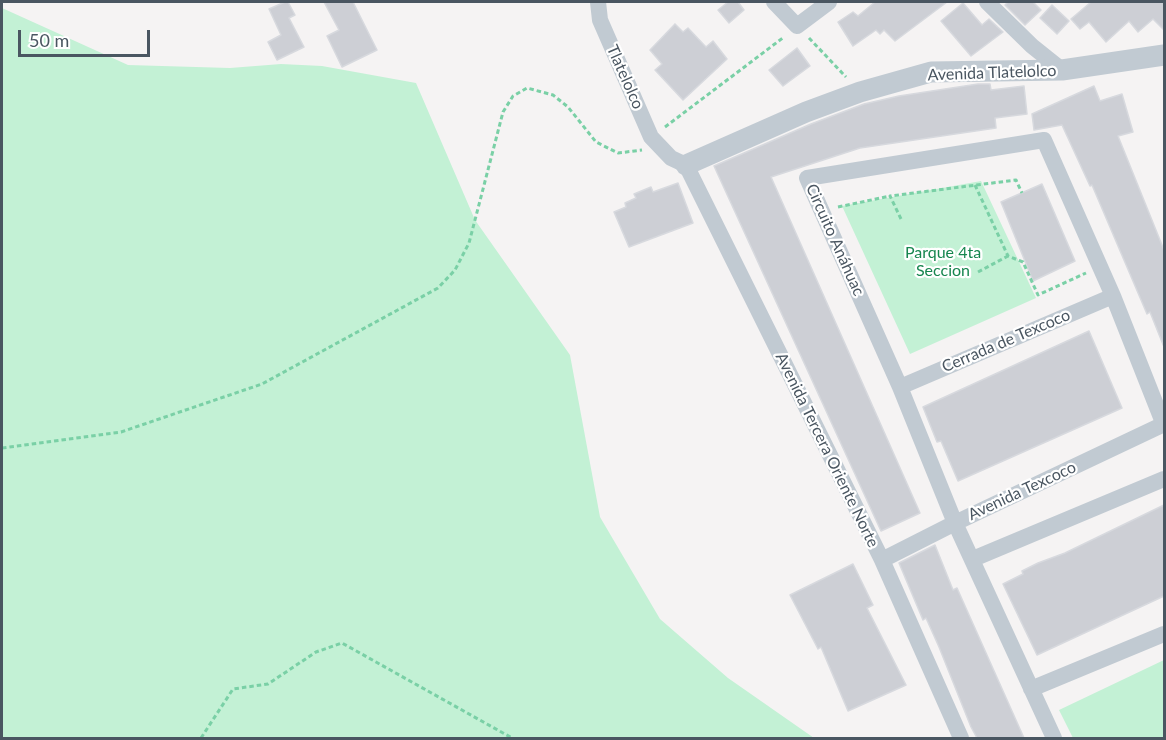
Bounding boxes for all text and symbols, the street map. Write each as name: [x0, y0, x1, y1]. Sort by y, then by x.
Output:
scale bar: [21, 18, 153, 56]
text: 50 m: [29, 29, 69, 51]
street label: Tlatelolco: [602, 42, 648, 112]
street label: Avenida Tlatelolco: [927, 61, 1057, 85]
street label: Circuito Anáhuac: [802, 181, 868, 299]
park label: Parque 4ta Seccion: [905, 243, 981, 281]
street label: Cerrada de Texcoco: [939, 305, 1073, 377]
street label: Avenida Tercera Oriente Norte: [771, 349, 883, 551]
street label: Avenida Texcoco: [965, 458, 1079, 524]

